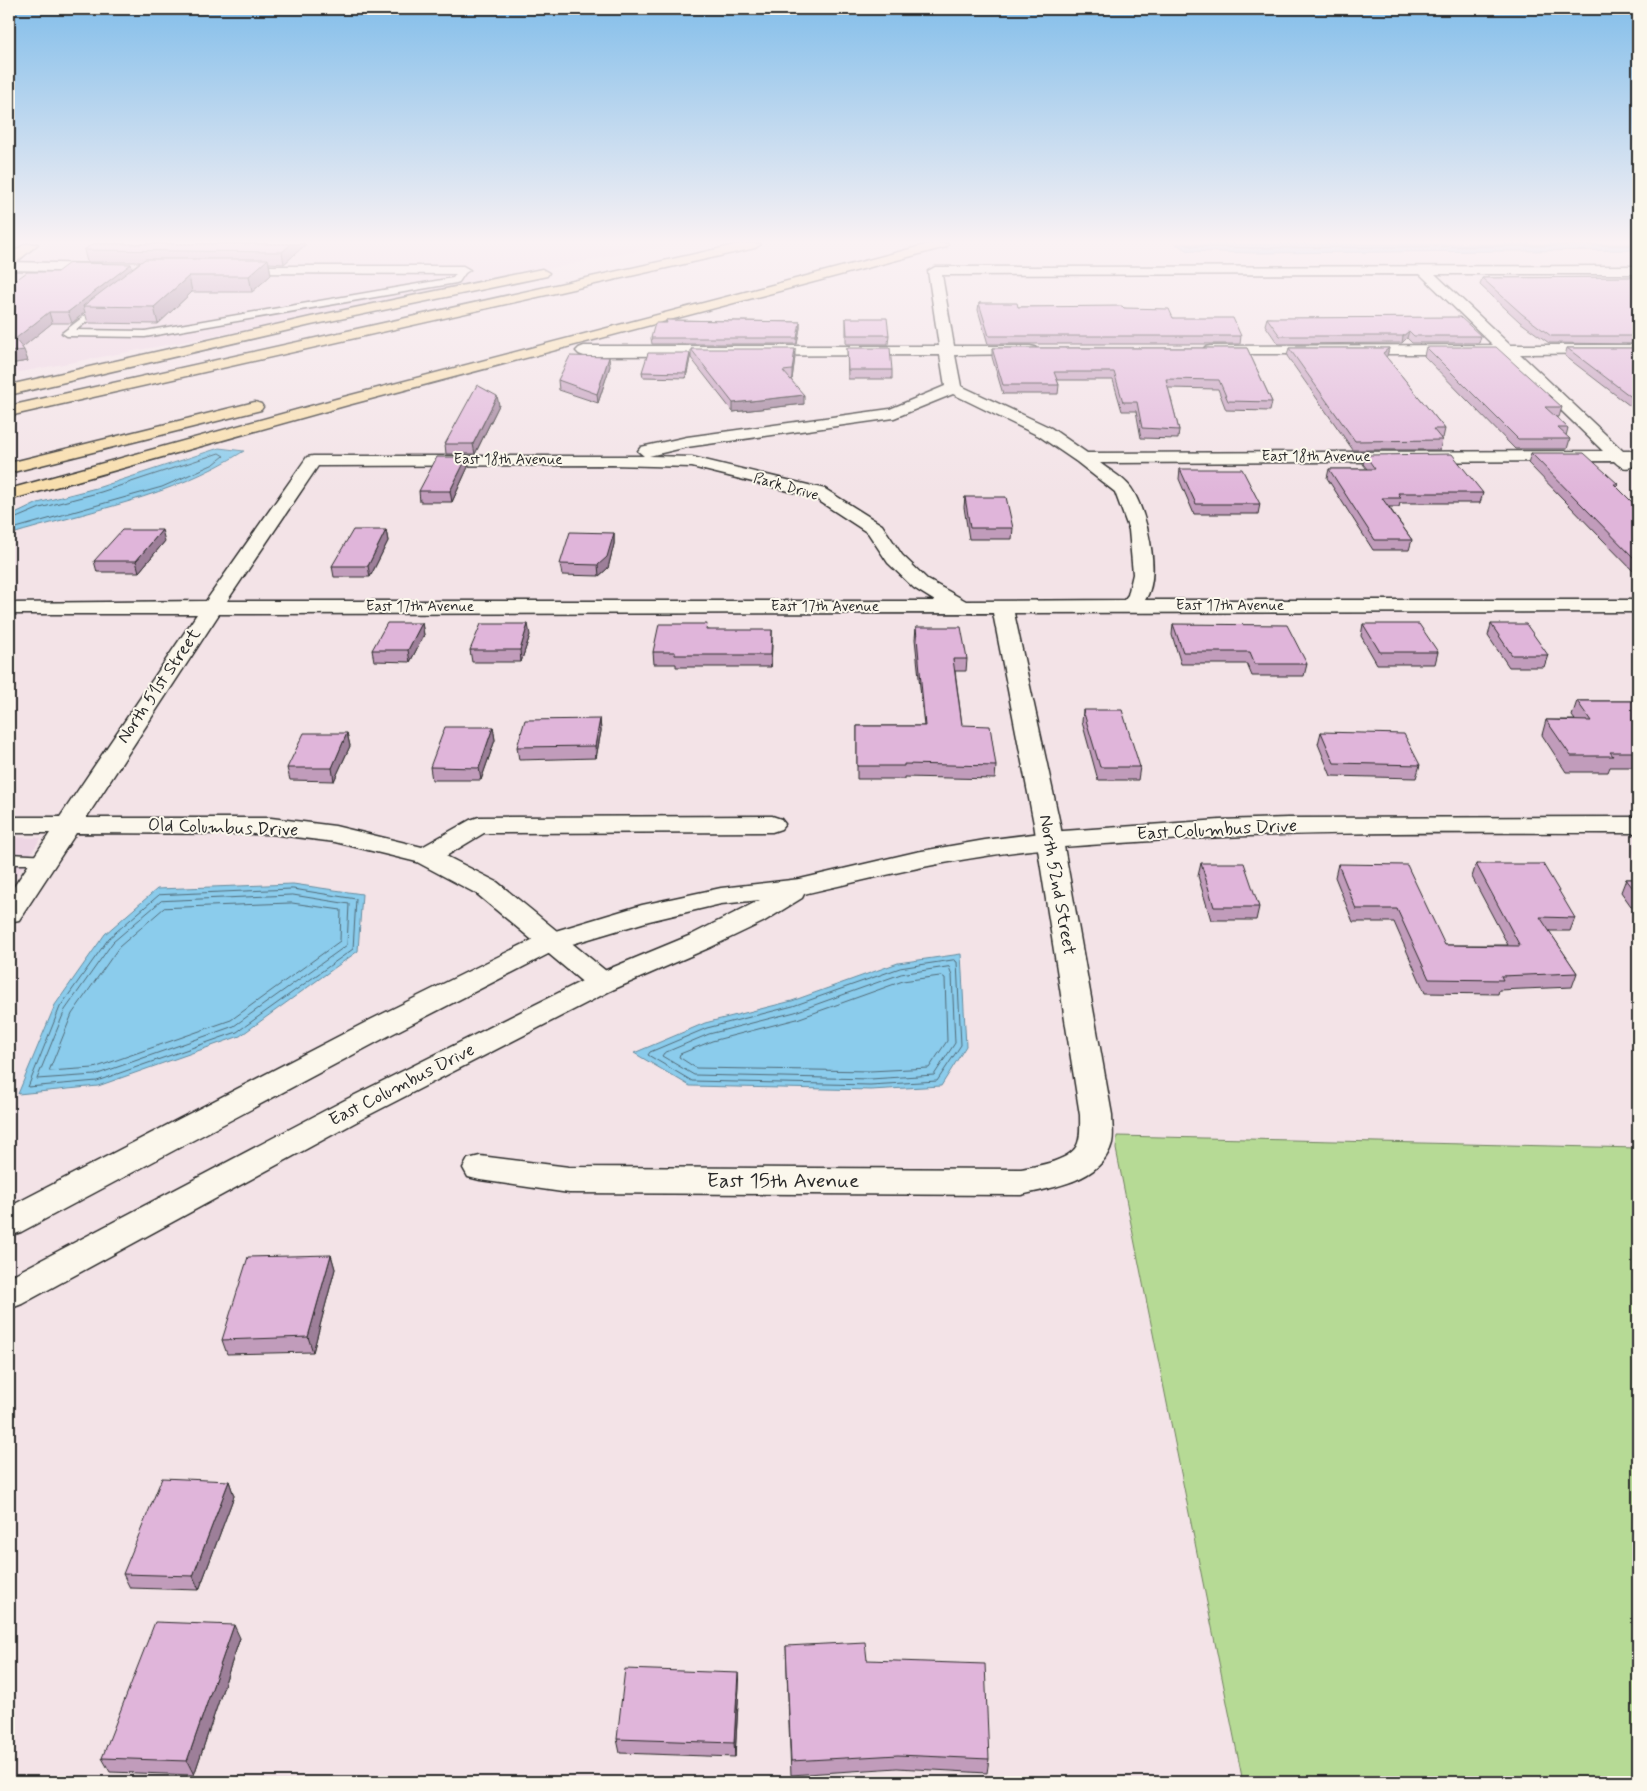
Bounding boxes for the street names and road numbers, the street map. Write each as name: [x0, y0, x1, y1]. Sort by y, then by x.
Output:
street label: East 18th Avenue: [1261, 447, 1371, 467]
street label: East 18th Avenue: [453, 450, 563, 470]
street label: Park Drive: [751, 468, 821, 506]
street label: East 17th Avenue: [1176, 596, 1284, 616]
street label: East 17th Avenue: [366, 597, 474, 617]
street label: East 17th Avenue: [771, 597, 879, 617]
street label: North 51st Street: [112, 623, 207, 748]
street label: Old Columbus Drive: [147, 813, 299, 843]
street label: North 52nd Street: [1033, 813, 1081, 957]
street label: East Columbus Drive: [1136, 814, 1298, 846]
street label: East Columbus Drive: [325, 1038, 479, 1132]
street label: East 15th Avenue: [707, 1167, 859, 1195]

